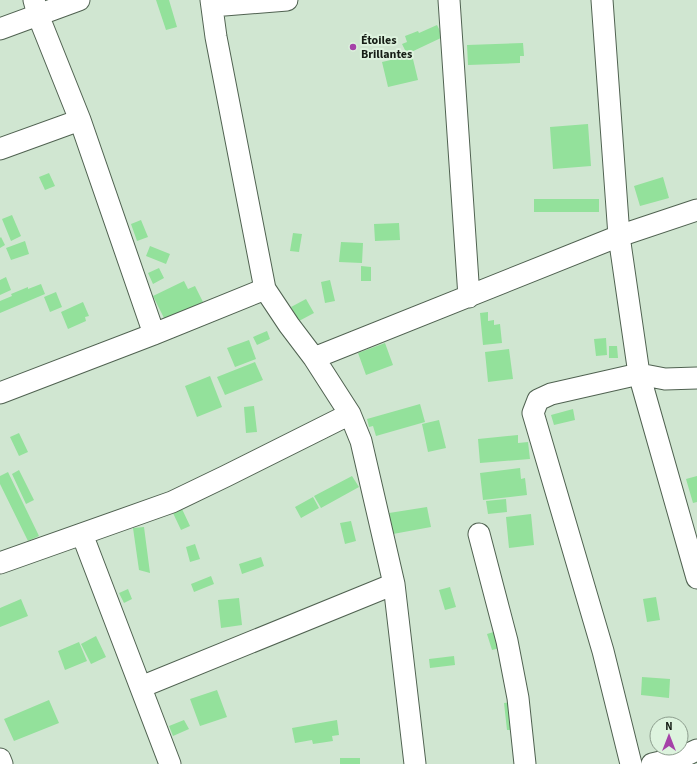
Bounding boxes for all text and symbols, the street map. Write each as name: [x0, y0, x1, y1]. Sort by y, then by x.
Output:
place label: Étoiles Brillantes: [361, 32, 412, 63]
marker: Étoiles Brillantes: [348, 42, 358, 52]
north arrow: [649, 716, 689, 756]
text: N: [665, 719, 673, 734]

